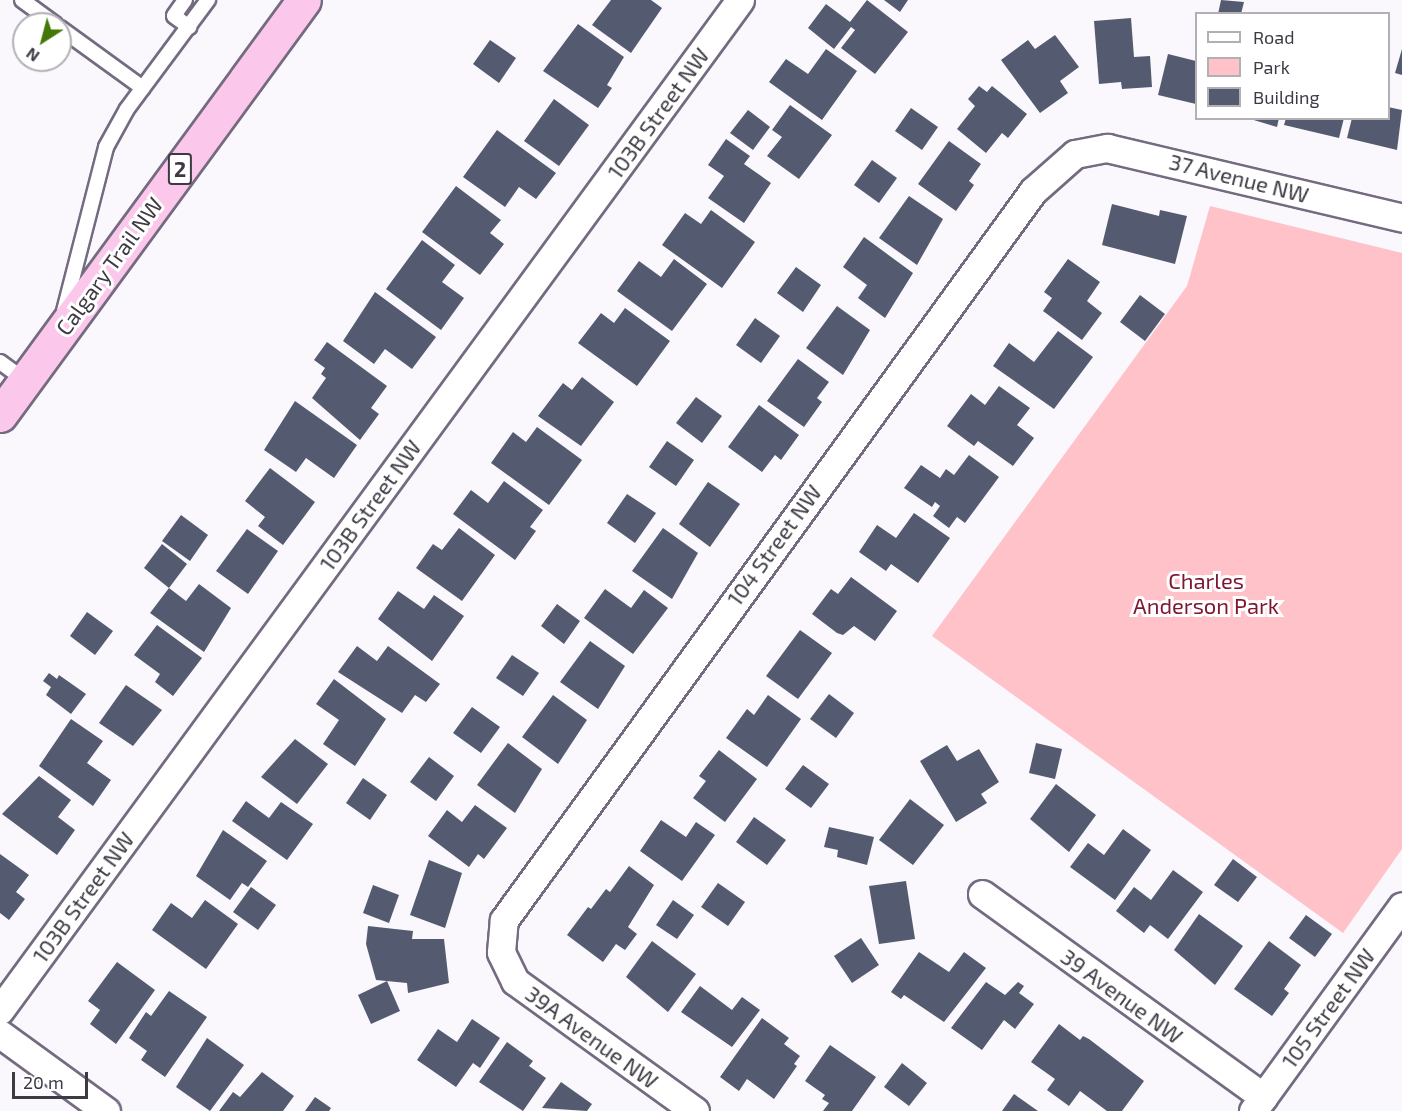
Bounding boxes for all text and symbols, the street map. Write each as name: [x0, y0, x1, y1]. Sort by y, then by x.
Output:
north arrow: [12, 12, 72, 72]
legend: [1195, 12, 1390, 120]
text: Road: [1253, 26, 1294, 48]
street label: 103B Street NW: [602, 42, 714, 184]
text: N: [22, 44, 43, 66]
text: Park: [1253, 56, 1290, 78]
text: Building: [1253, 86, 1320, 108]
street label: 37 Avenue NW: [1166, 148, 1312, 208]
road number: 2: [166, 151, 194, 187]
street label: Calgary Trail NW: [50, 191, 168, 341]
street label: 103B Street NW: [314, 434, 426, 576]
street label: 104 Street NW: [721, 479, 827, 611]
park label: Charles Anderson Park: [1133, 567, 1279, 618]
street label: 103B Street NW: [27, 826, 139, 968]
street label: 39 Avenue NW: [1056, 943, 1188, 1049]
street label: 105 Street NW: [1276, 943, 1380, 1073]
street label: 39A Avenue NW: [520, 980, 664, 1094]
scale bar: [15, 1060, 92, 1098]
text: 20 m: [23, 1071, 64, 1093]

